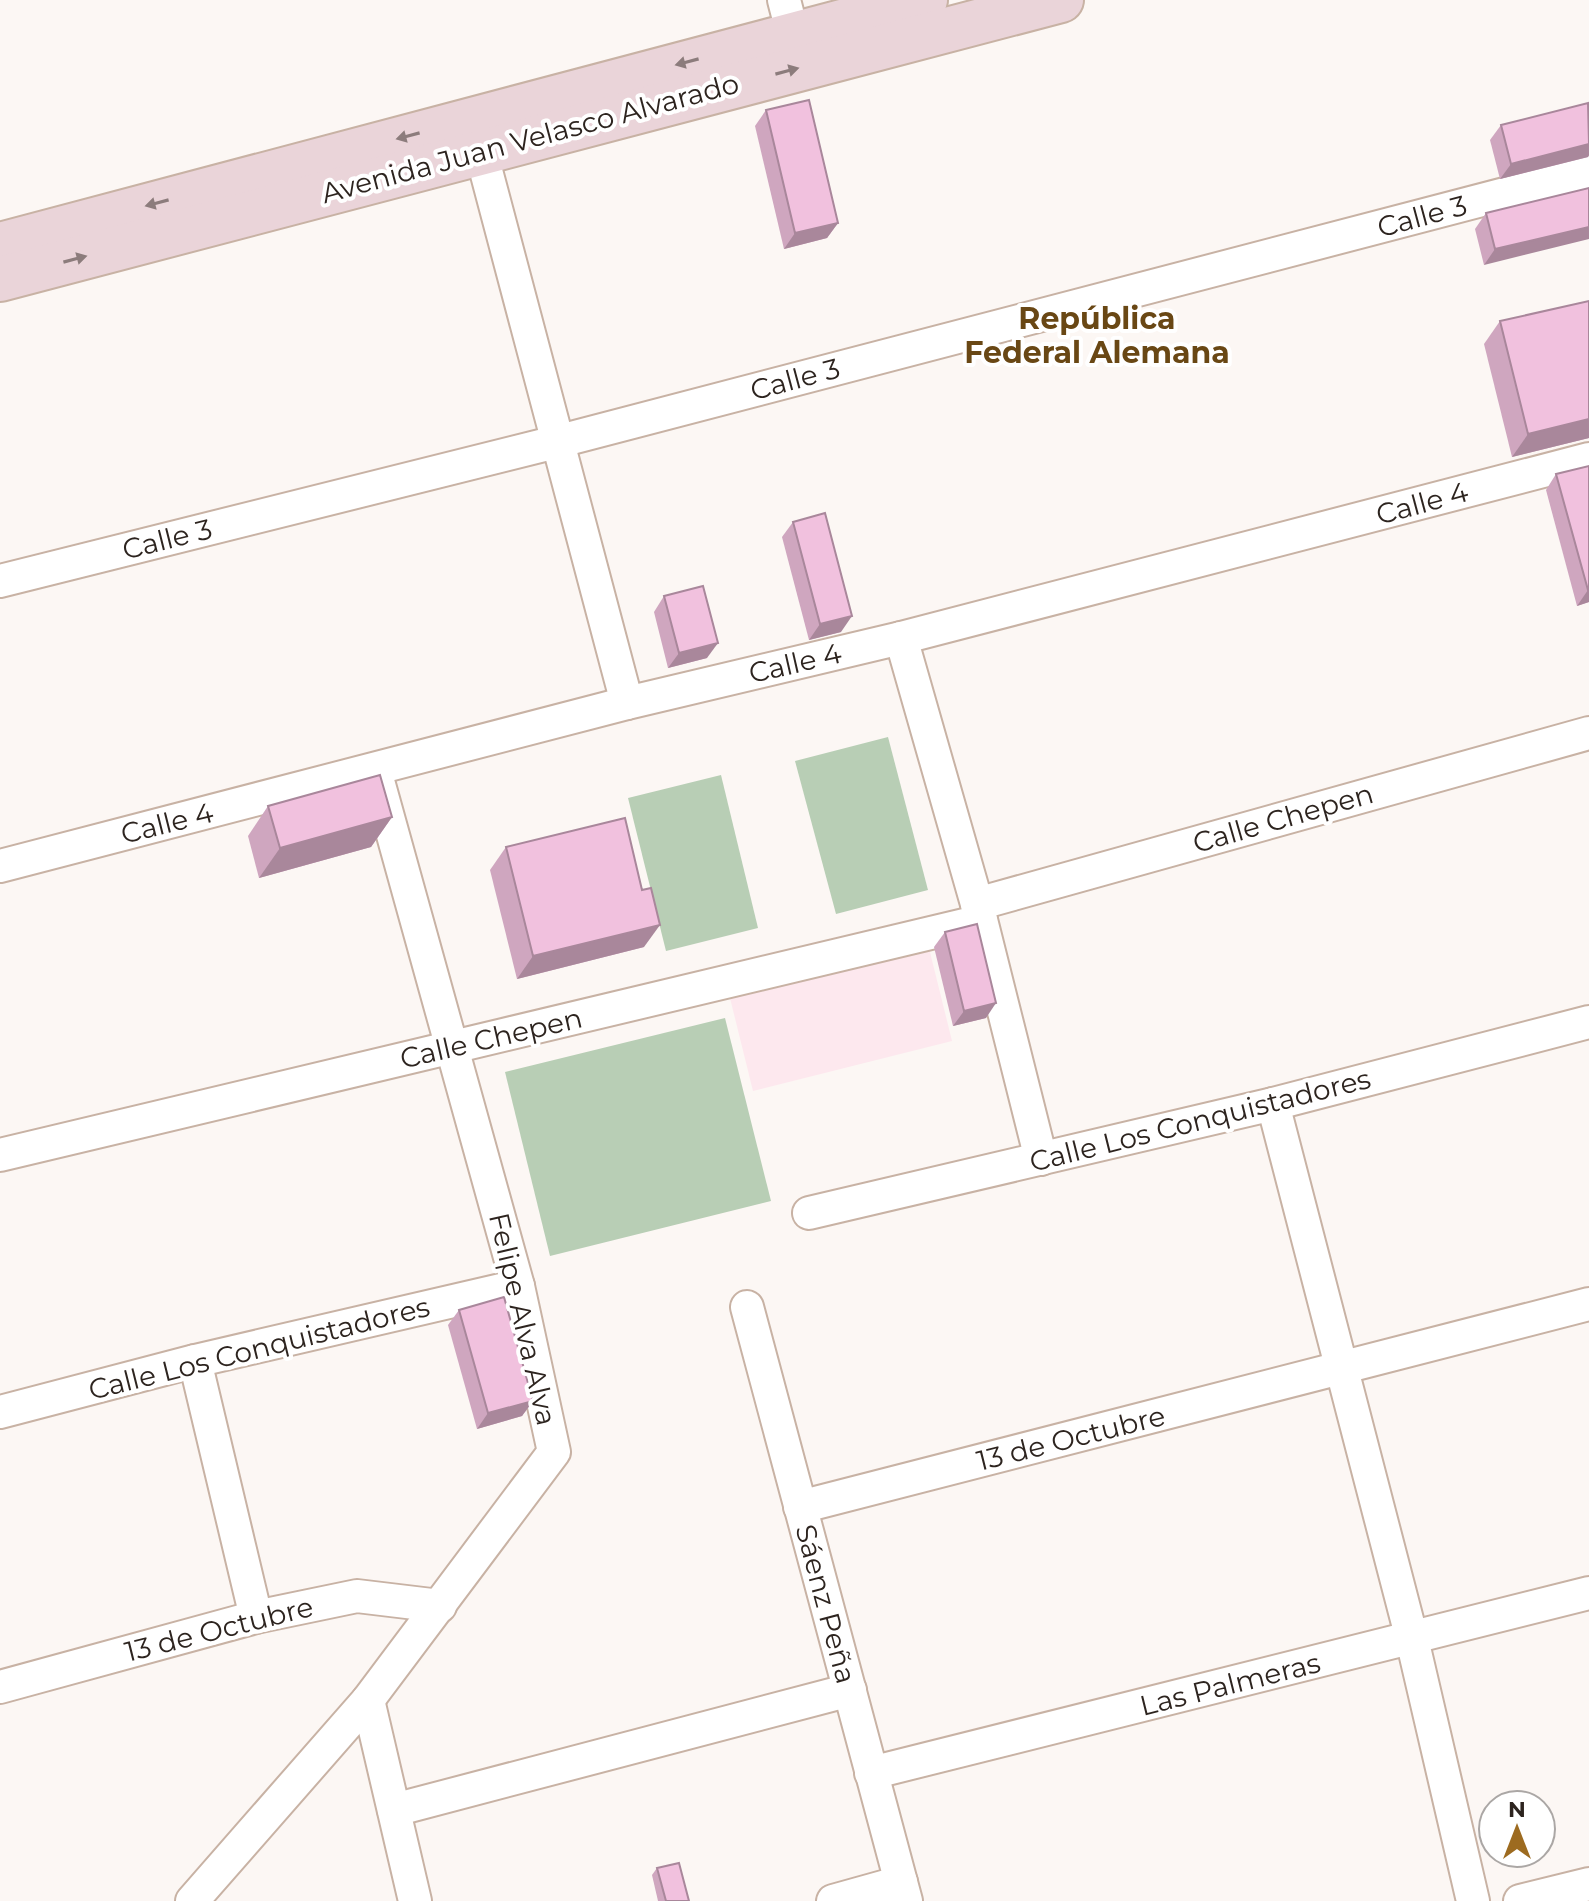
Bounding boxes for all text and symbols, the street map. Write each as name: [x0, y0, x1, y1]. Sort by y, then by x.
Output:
one-way arrow: [674, 57, 699, 69]
one-way arrow: [774, 65, 799, 77]
street label: Avenida Juan Velasco Alvarado: [317, 66, 743, 210]
one-way arrow: [396, 130, 421, 142]
street label: Calle 3: [1374, 188, 1470, 244]
one-way arrow: [145, 197, 169, 210]
one-way arrow: [64, 252, 88, 265]
district label: República Federal Alemana: [964, 300, 1230, 371]
street label: Calle 3: [747, 351, 843, 407]
street label: Calle 4: [1372, 474, 1472, 532]
street label: Calle 3: [119, 511, 215, 567]
street label: Calle 4: [745, 636, 845, 690]
street label: Calle Chepen: [1189, 776, 1377, 860]
street label: Calle 4: [117, 795, 217, 851]
street label: Calle Chepen: [397, 1001, 585, 1075]
street label: Calle Los Conquistadores: [1026, 1061, 1374, 1179]
street label: Felipe Alva Alva: [482, 1209, 564, 1429]
street label: Calle Los Conquistadores: [85, 1289, 433, 1407]
street label: 13 de Octubre: [973, 1398, 1169, 1478]
street label: Sáenz Peña: [788, 1521, 864, 1687]
street label: 13 de Octubre: [121, 1589, 317, 1669]
street label: Las Palmeras: [1136, 1645, 1324, 1723]
north arrow: [1477, 1789, 1557, 1869]
text: N: [1508, 1796, 1526, 1823]

